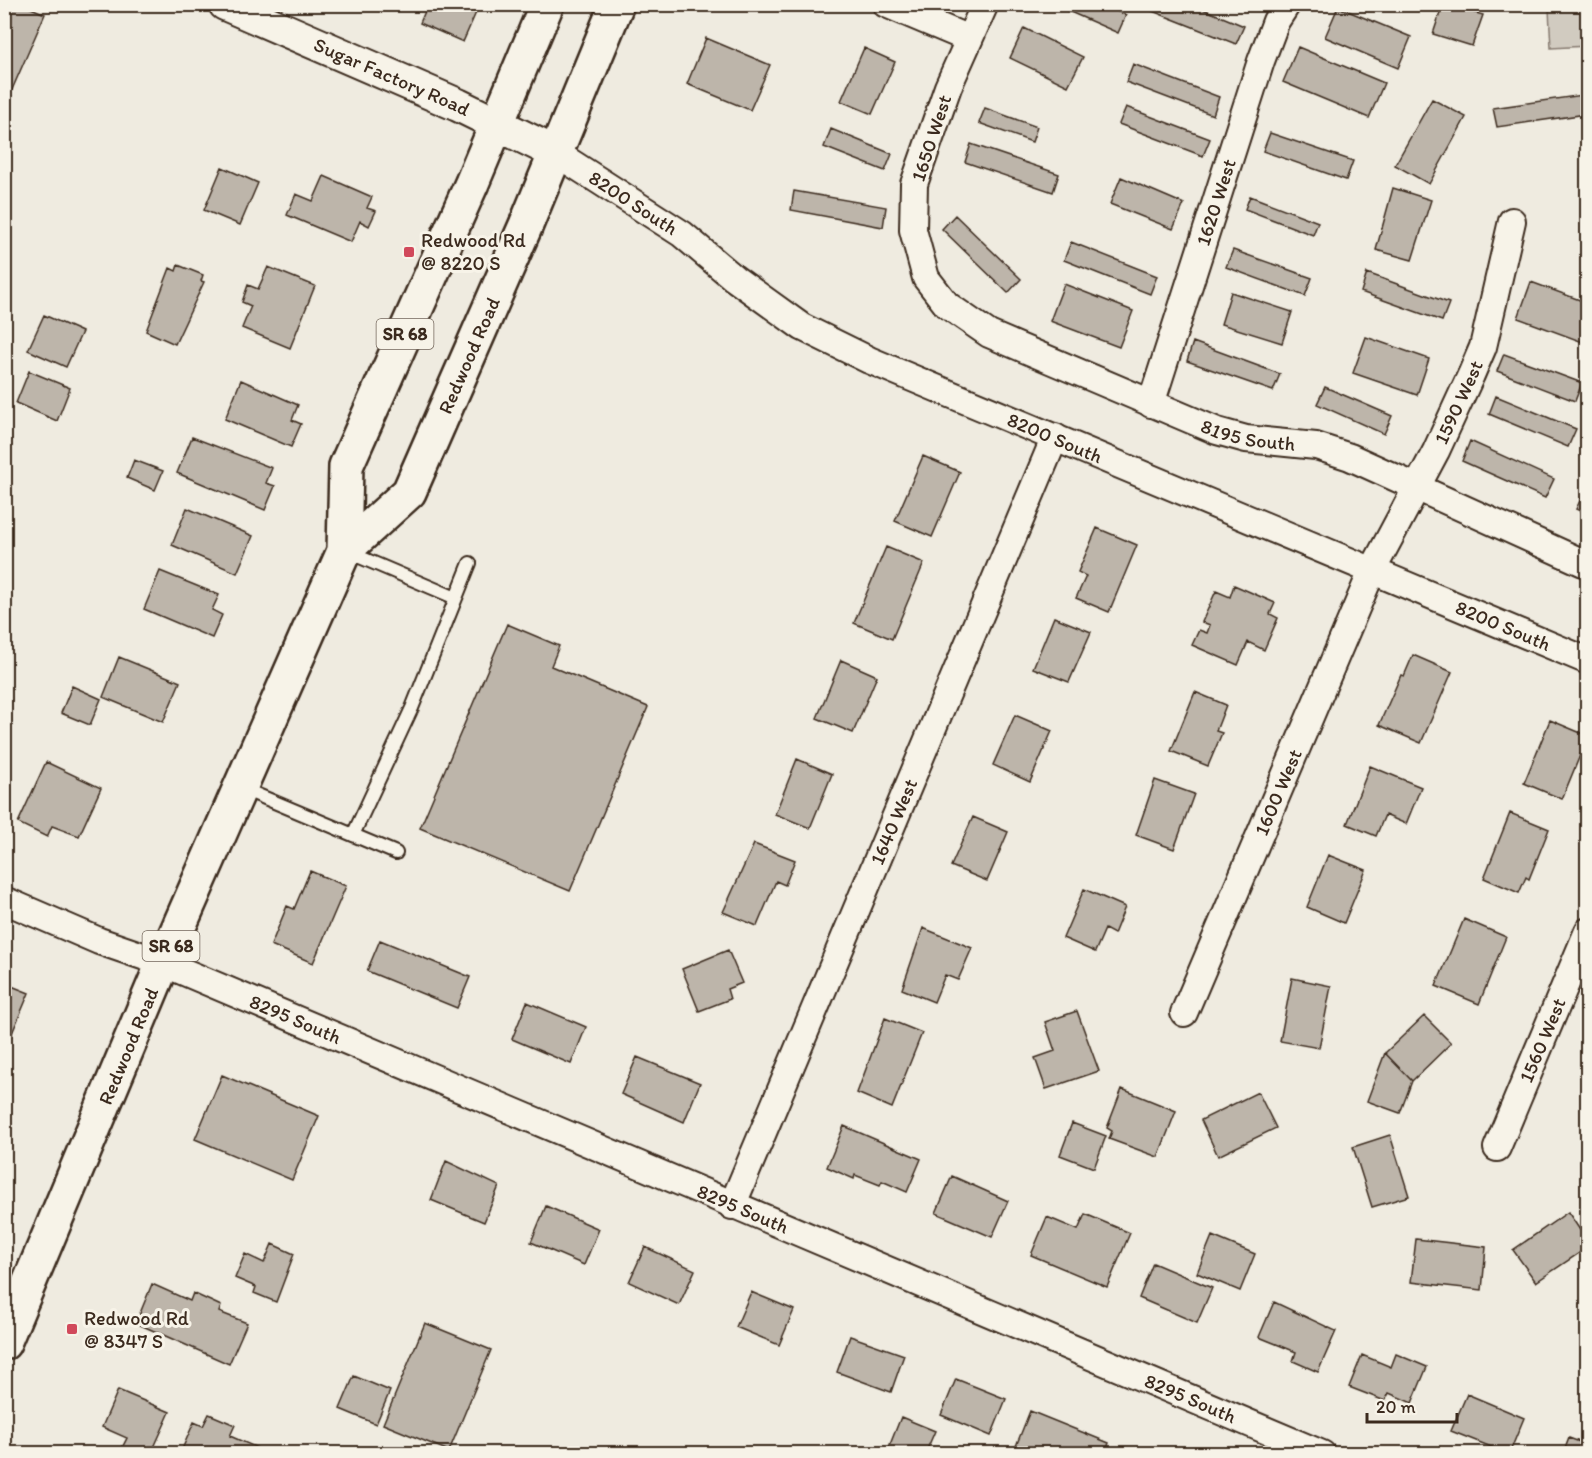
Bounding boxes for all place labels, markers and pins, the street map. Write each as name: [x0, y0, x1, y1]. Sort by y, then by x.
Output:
place label: Redwood Rd @ 8220 S: [421, 228, 526, 275]
marker: Redwood Rd @ 8220 S: [402, 245, 416, 259]
place label: Redwood Rd @ 8347 S: [84, 1306, 189, 1353]
marker: Redwood Rd @ 8347 S: [65, 1322, 79, 1336]

